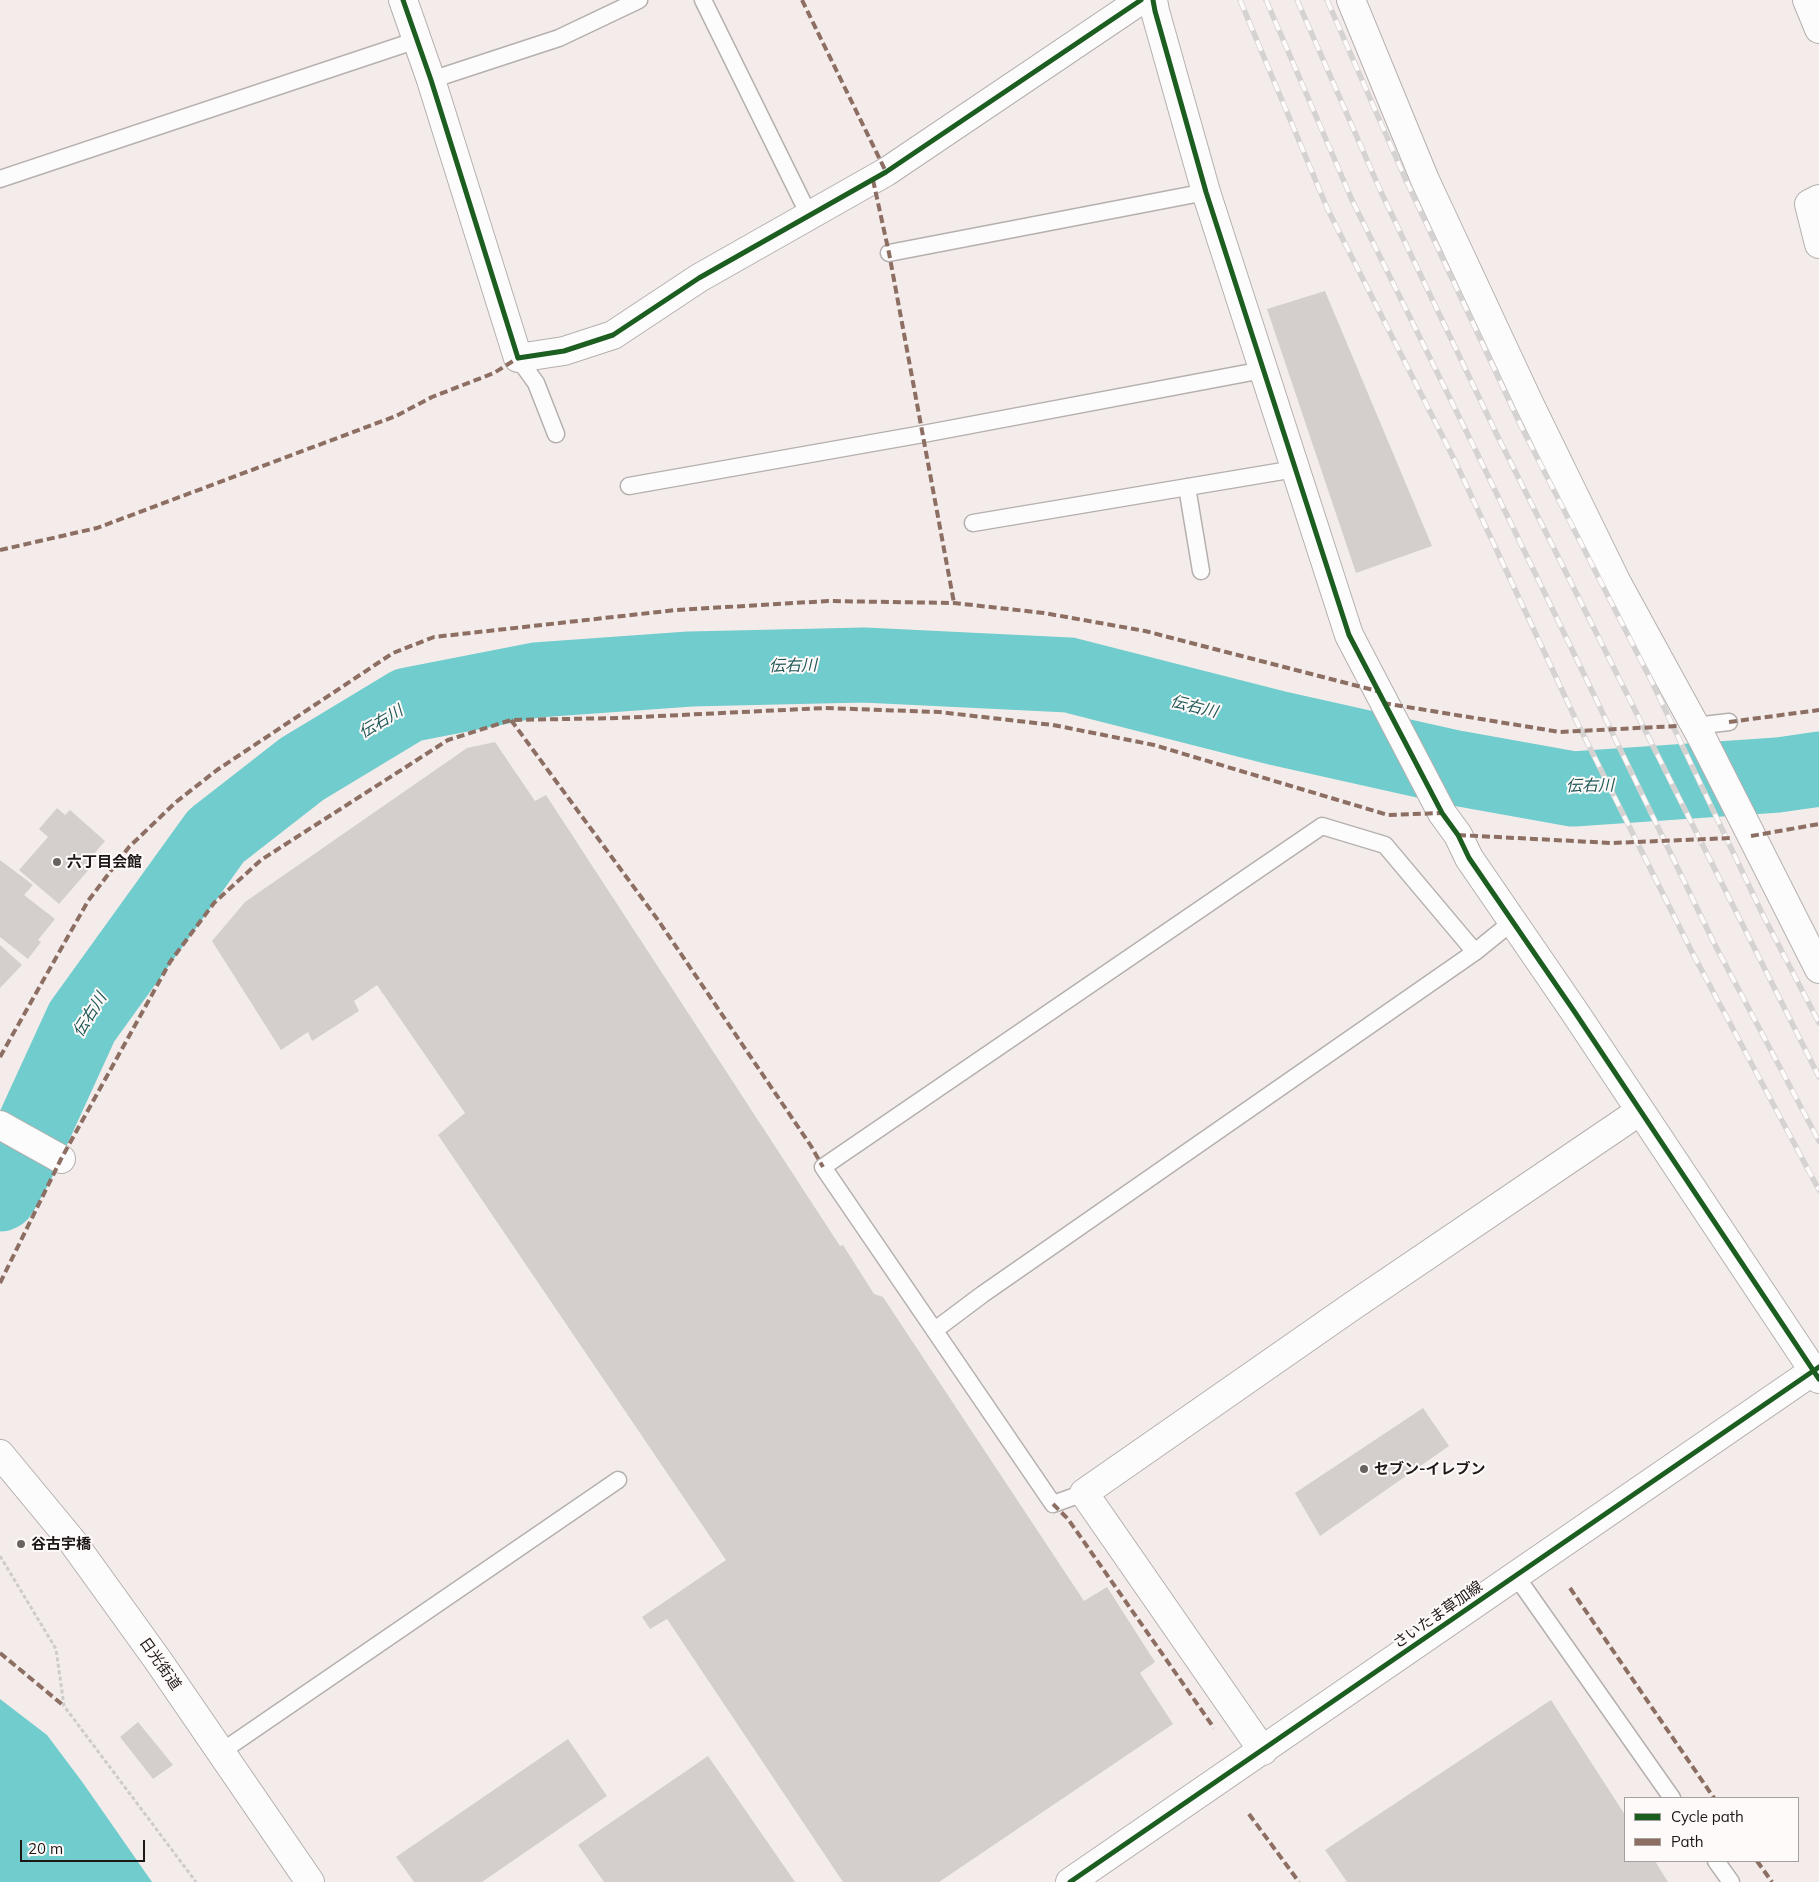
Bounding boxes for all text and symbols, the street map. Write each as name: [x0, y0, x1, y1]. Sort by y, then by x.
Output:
water label: 伝右川: [769, 656, 817, 676]
water label: 伝右川: [1168, 692, 1220, 722]
water label: 伝右川: [355, 701, 407, 743]
water label: 伝右川: [1566, 776, 1614, 796]
place label: 六丁目会館: [67, 853, 142, 871]
marker: 六丁目会館: [51, 856, 63, 868]
water label: 伝右川: [69, 990, 111, 1040]
place label: セブン-イレブン: [1374, 1460, 1486, 1478]
marker: セブン-イレブン: [1358, 1463, 1370, 1475]
place label: 谷古宇橋: [31, 1535, 91, 1553]
marker: 谷古宇橋: [15, 1538, 27, 1550]
street label: さいたま草加線: [1390, 1578, 1486, 1652]
street label: 日光街道: [135, 1634, 185, 1694]
legend: [1624, 1797, 1799, 1862]
text: Cycle path: [1671, 1807, 1744, 1826]
scale bar: [22, 1830, 148, 1862]
text: Path: [1671, 1832, 1703, 1851]
text: 20 m: [28, 1839, 63, 1858]

